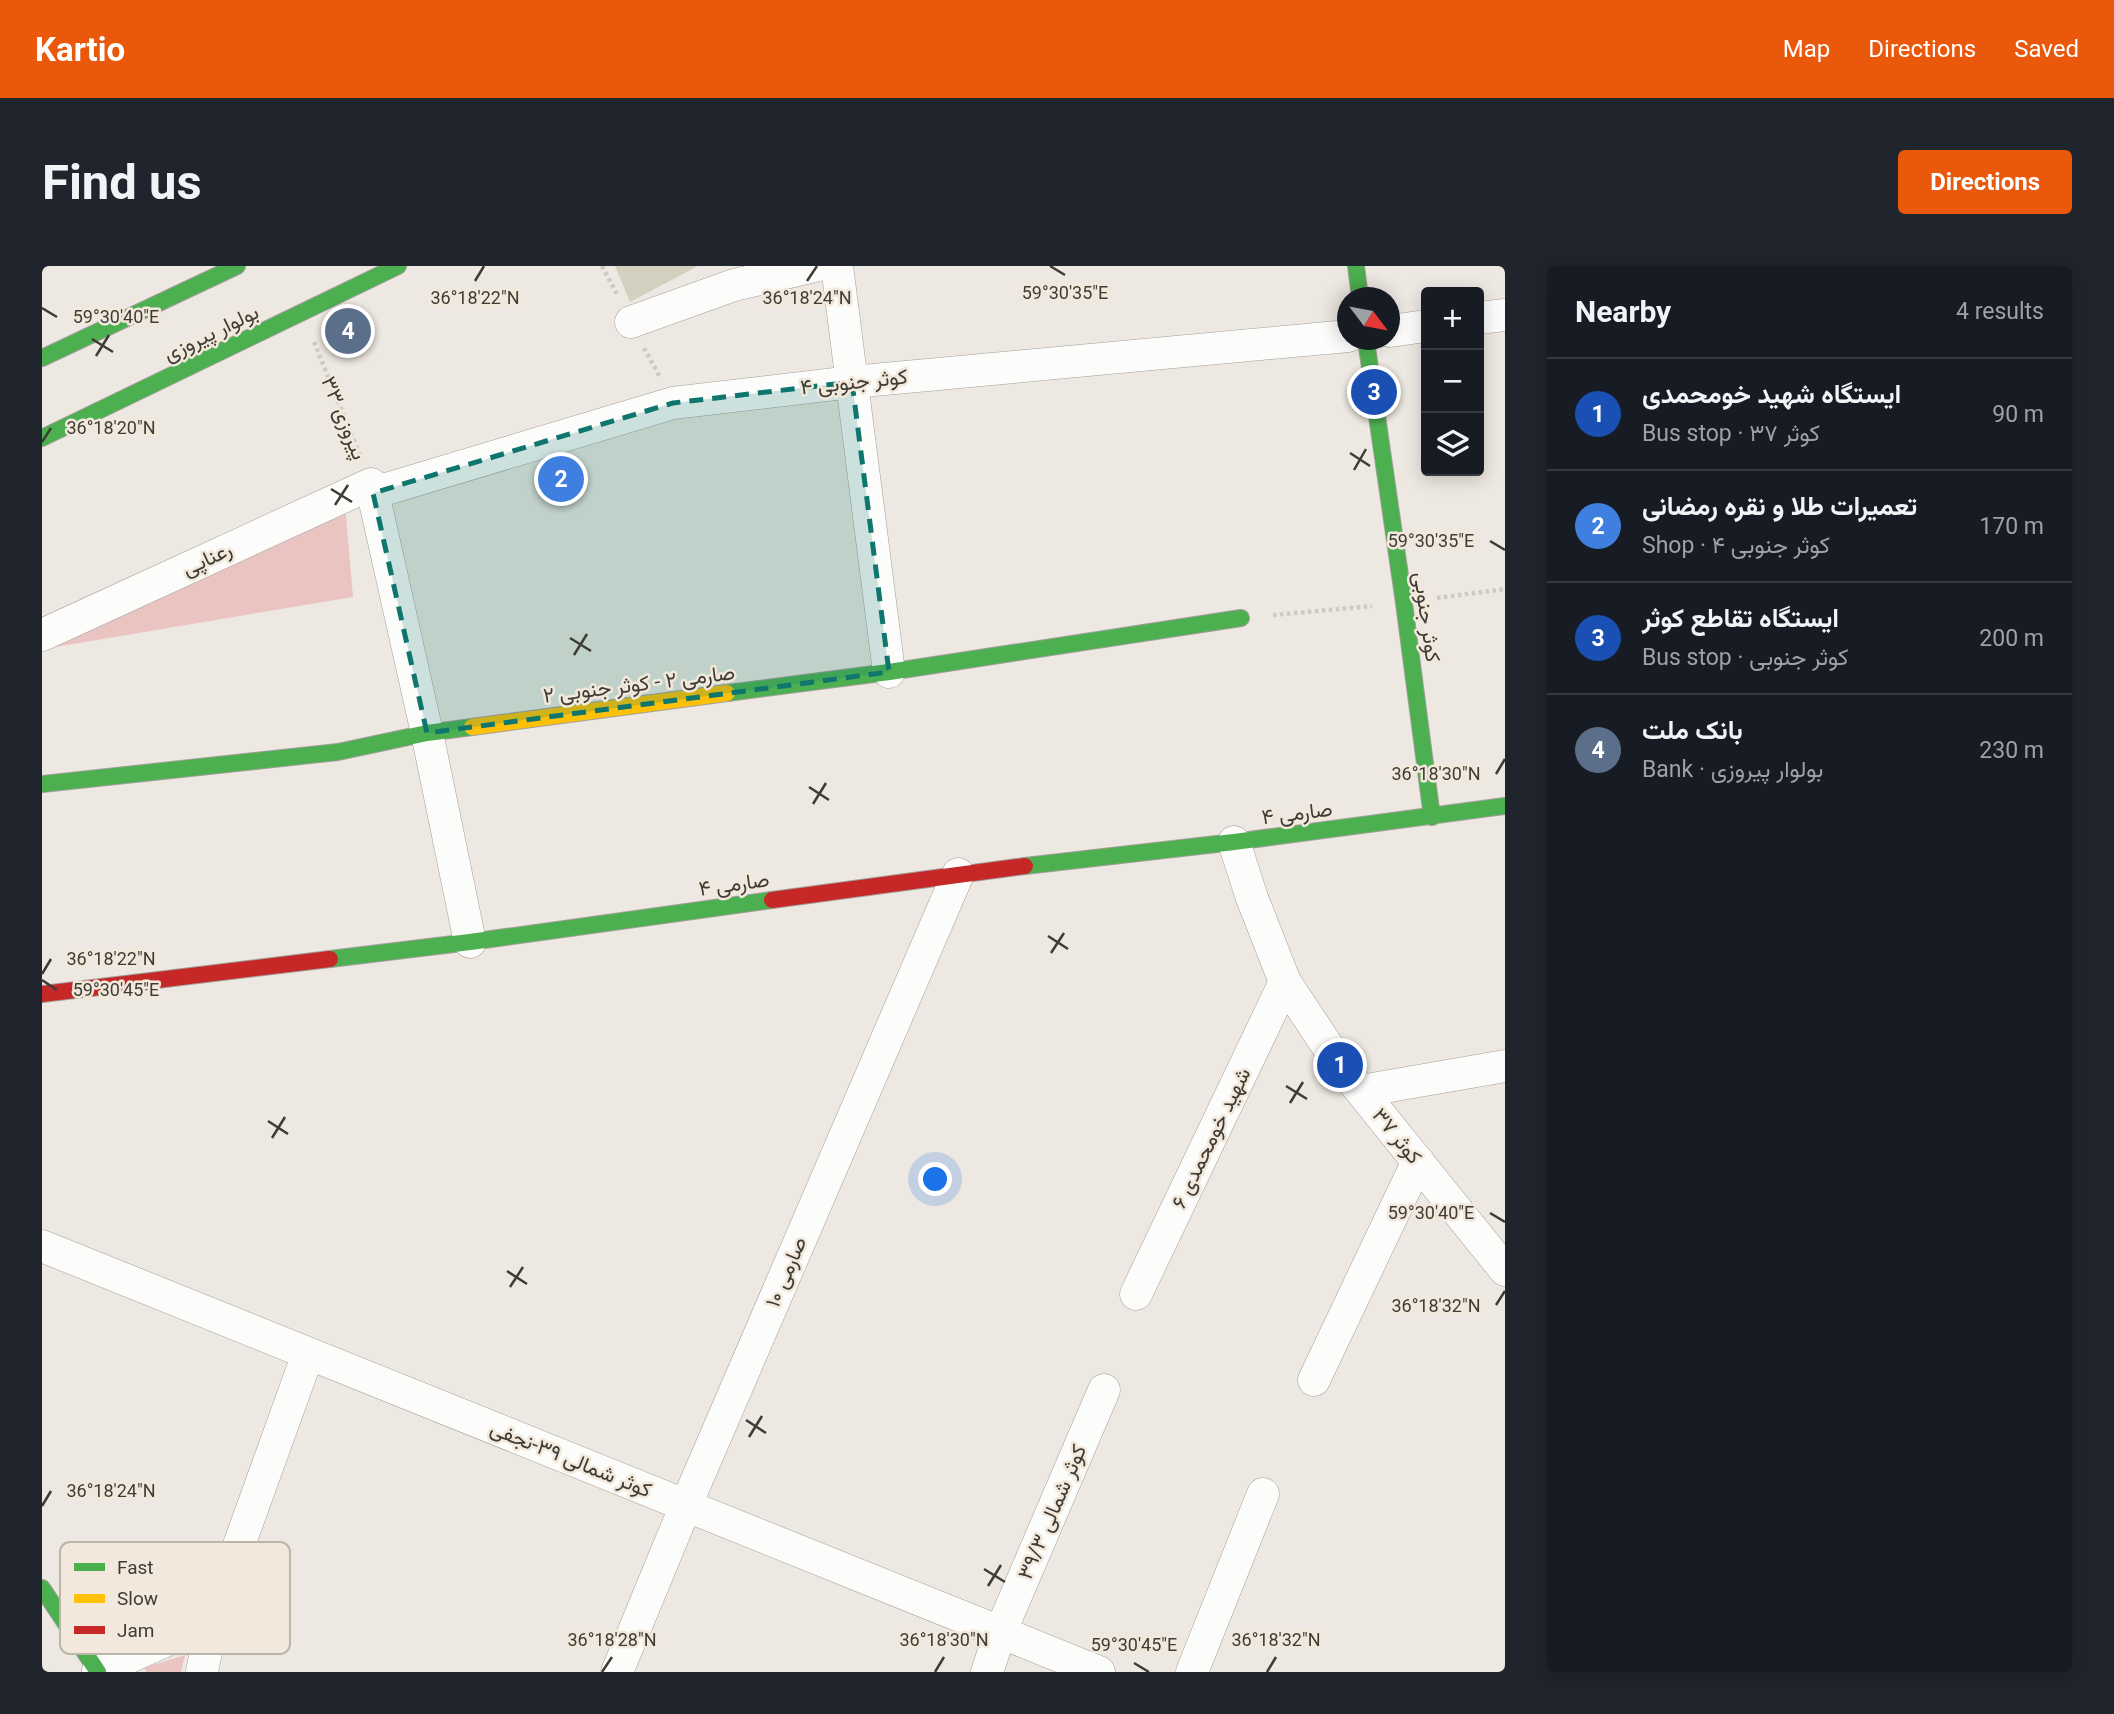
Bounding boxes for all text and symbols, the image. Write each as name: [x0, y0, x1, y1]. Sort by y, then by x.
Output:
text: Kartio: [35, 30, 125, 69]
text: Map: [1783, 35, 1830, 63]
text: Directions: [1868, 35, 1976, 63]
text: Saved: [2014, 35, 2079, 63]
button: Directions: [1898, 150, 2072, 214]
text: Find us: [42, 154, 202, 211]
text: 59°30'35"E: [1022, 282, 1108, 303]
text: 36°18'22"N: [430, 287, 520, 308]
text: 36°18'24"N: [762, 287, 852, 308]
north arrow: [1337, 287, 1400, 350]
map controls: [1421, 287, 1484, 476]
button: +: [1421, 287, 1484, 350]
text: Nearby: [1575, 294, 1671, 329]
text: 4 results: [1956, 298, 2044, 325]
street label: بولوار پیروزی: [159, 300, 263, 368]
pin: 4: [325, 305, 371, 357]
text: 59°30'40"E: [73, 306, 159, 327]
button: −: [1421, 350, 1484, 413]
street label: کوثر جنوبی ۴: [799, 364, 909, 401]
pin: 3: [1351, 366, 1397, 418]
street label: پیروزی ۳۳: [315, 373, 372, 464]
text: ایستگاه شهید خومحمدی: [1642, 379, 1901, 409]
text: 1: [1591, 401, 1605, 428]
text: 90 m: [1992, 401, 2044, 428]
button: layers: [1421, 413, 1484, 476]
text: 36°18'20"N: [66, 417, 156, 438]
text: Bus stop · کوثر ۳۷: [1642, 420, 1820, 447]
pin: 2: [538, 453, 584, 505]
text: تعمیرات طلا و نقره رمضانی: [1642, 491, 1917, 521]
text: 2: [1591, 513, 1605, 540]
text: 170 m: [1979, 513, 2044, 540]
text: 59°30'35"E: [1388, 530, 1474, 551]
text: Shop · کوثر جنوبی ۴: [1642, 532, 1830, 559]
street label: رعناپی: [178, 537, 237, 583]
street label: کوثر جنوبی: [1408, 570, 1445, 664]
text: ایستگاه تقاطع کوثر: [1642, 603, 1839, 633]
text: 3: [1591, 625, 1605, 652]
text: 200 m: [1979, 625, 2044, 652]
text: Bus stop · کوثر جنوبی: [1642, 644, 1849, 671]
street label: صارمی ۲ - کوثر جنوبی ۲: [542, 660, 736, 709]
text: بانک ملت: [1642, 715, 1743, 745]
text: 4: [1591, 737, 1605, 764]
text: 230 m: [1979, 737, 2044, 764]
text: Bank · بولوار پیروزی: [1642, 756, 1823, 783]
text: 36°18'30"N: [1391, 763, 1481, 784]
street label: صارمی ۴: [1260, 797, 1334, 830]
street label: صارمی ۴: [697, 867, 771, 902]
text: 36°18'22"N: [66, 948, 156, 969]
text: 59°30'45"E: [73, 979, 159, 1000]
pin: 1: [1317, 1039, 1363, 1091]
street label: شهید خومحمدی ۶: [1167, 1064, 1256, 1213]
street label: کوثر ۳۷: [1367, 1103, 1427, 1169]
your location: [918, 1162, 952, 1196]
text: 59°30'40"E: [1388, 1202, 1474, 1223]
street label: صارمی ۱۰: [760, 1233, 812, 1311]
text: 36°18'32"N: [1391, 1295, 1481, 1316]
street label: کوثر شمالی ۳۹-نجفی: [487, 1416, 655, 1503]
street label: کوثر شمالی ۳۹/۳: [1013, 1441, 1092, 1583]
text: 36°18'24"N: [66, 1480, 156, 1501]
legend: [60, 1542, 290, 1654]
text: Fast: [117, 1556, 154, 1579]
text: Slow: [117, 1587, 158, 1610]
text: Jam: [117, 1619, 154, 1642]
text: 36°18'28"N: [567, 1629, 657, 1650]
text: 36°18'30"N: [899, 1629, 989, 1650]
text: 36°18'32"N: [1231, 1629, 1321, 1650]
text: 59°30'45"E: [1091, 1634, 1177, 1655]

